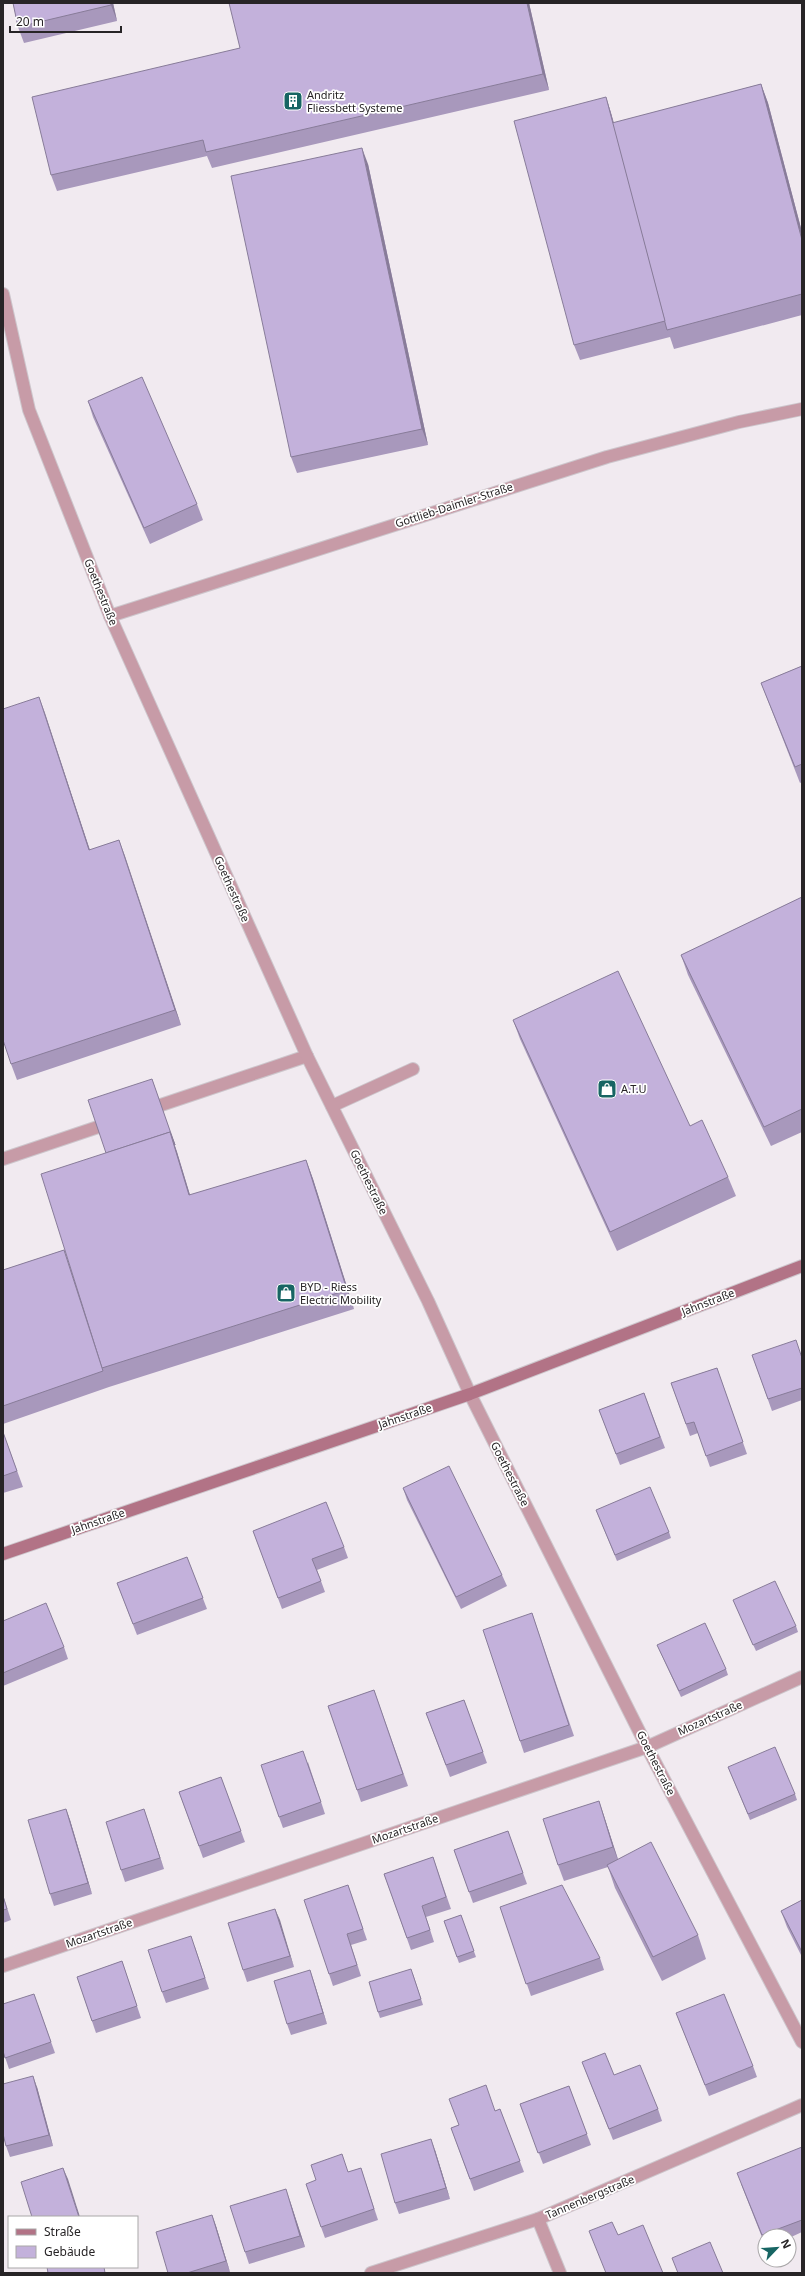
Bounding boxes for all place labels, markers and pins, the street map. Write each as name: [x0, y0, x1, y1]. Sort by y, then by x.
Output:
place label: Andritz Fliessbett Systeme: [307, 87, 402, 115]
building icon: Andritz Fliessbett Systeme: [282, 90, 304, 112]
shop icon: A.T.U: [596, 1078, 618, 1100]
place label: A.T.U: [621, 1081, 646, 1096]
place label: BYD - Riess Electric Mobility: [300, 1279, 382, 1307]
shop icon: BYD - Riess Electric Mobility: [275, 1282, 297, 1304]

